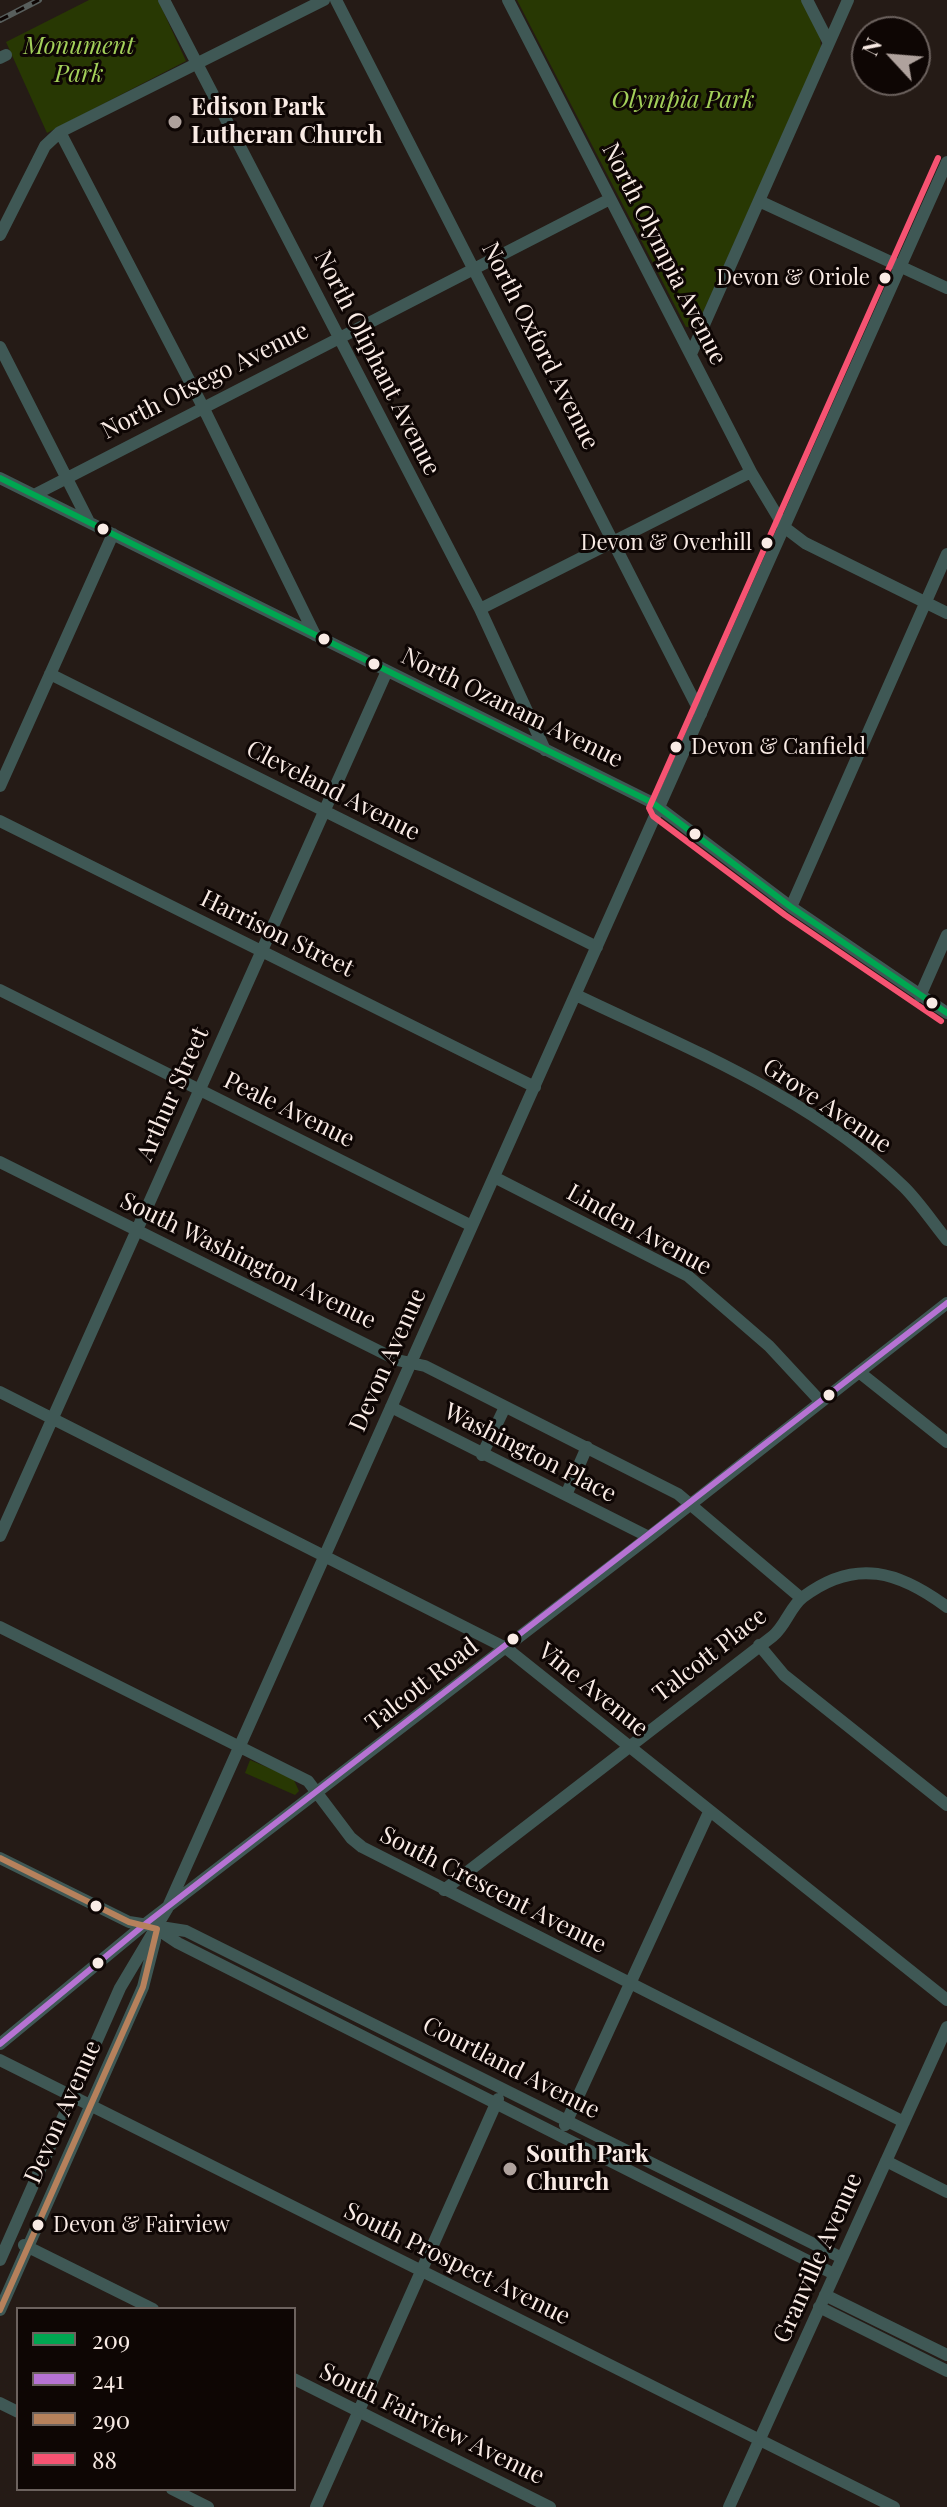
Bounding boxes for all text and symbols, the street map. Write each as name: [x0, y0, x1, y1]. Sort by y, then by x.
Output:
north arrow: [851, 16, 931, 96]
park label: Monument Park: [23, 33, 135, 89]
text: N: [854, 33, 888, 60]
park label: Olympia Park: [611, 87, 755, 115]
place label: Edison Park Lutheran Church: [191, 94, 383, 150]
marker: Edison Park Lutheran Church: [166, 113, 184, 131]
street label: North Olympia Avenue: [596, 138, 732, 370]
street label: North Oxford Avenue: [475, 238, 605, 454]
street label: North Oliphant Avenue: [308, 246, 446, 480]
place label: Devon & Oriole: [716, 265, 870, 291]
marker: Devon & Oriole: [877, 270, 893, 286]
street label: North Otsego Avenue: [97, 316, 313, 446]
unlabelled marker: [95, 521, 111, 537]
place label: Devon & Overhill: [581, 530, 752, 556]
marker: Devon & Overhill: [759, 535, 775, 551]
unlabelled marker: [316, 631, 332, 647]
street label: North Ozanam Avenue: [397, 642, 627, 774]
unlabelled marker: [366, 656, 382, 672]
place label: Devon & Canfield: [691, 734, 866, 760]
street label: Cleveland Avenue: [241, 735, 425, 847]
marker: Devon & Canfield: [668, 739, 684, 755]
unlabelled marker: [687, 826, 703, 842]
street label: Harrison Street: [196, 884, 358, 984]
unlabelled marker: [924, 995, 940, 1011]
street label: Arthur Street: [131, 1023, 215, 1165]
street label: Grove Avenue: [757, 1052, 897, 1160]
street label: Peale Avenue: [219, 1066, 359, 1154]
street label: Linden Avenue: [562, 1178, 716, 1282]
street label: South Washington Avenue: [115, 1186, 381, 1336]
street label: Devon Avenue: [344, 1284, 432, 1436]
unlabelled marker: [821, 1387, 837, 1403]
street label: Washington Place: [439, 1397, 621, 1509]
street label: Talcott Place: [647, 1602, 773, 1708]
unlabelled marker: [505, 1631, 521, 1647]
street label: Talcott Road: [360, 1632, 484, 1738]
street label: Vine Avenue: [532, 1637, 654, 1743]
street label: South Crescent Avenue: [375, 1820, 611, 1960]
unlabelled marker: [88, 1898, 104, 1914]
unlabelled marker: [90, 1955, 106, 1971]
street label: Courtland Avenue: [418, 2011, 604, 2125]
street label: Devon Avenue: [19, 2036, 107, 2188]
place label: South Park Church: [526, 2141, 649, 2197]
marker: South Park Church: [501, 2160, 519, 2178]
street label: Granville Avenue: [768, 2168, 868, 2348]
street label: South Prospect Avenue: [339, 2197, 575, 2331]
place label: Devon & Fairview: [53, 2212, 230, 2238]
marker: Devon & Fairview: [30, 2217, 46, 2233]
legend: [16, 2307, 296, 2491]
text: 209: [92, 2323, 130, 2355]
street label: South Fairview Avenue: [315, 2357, 549, 2491]
text: 241: [92, 2363, 124, 2395]
text: 290: [92, 2403, 130, 2435]
text: 88: [92, 2443, 117, 2475]

